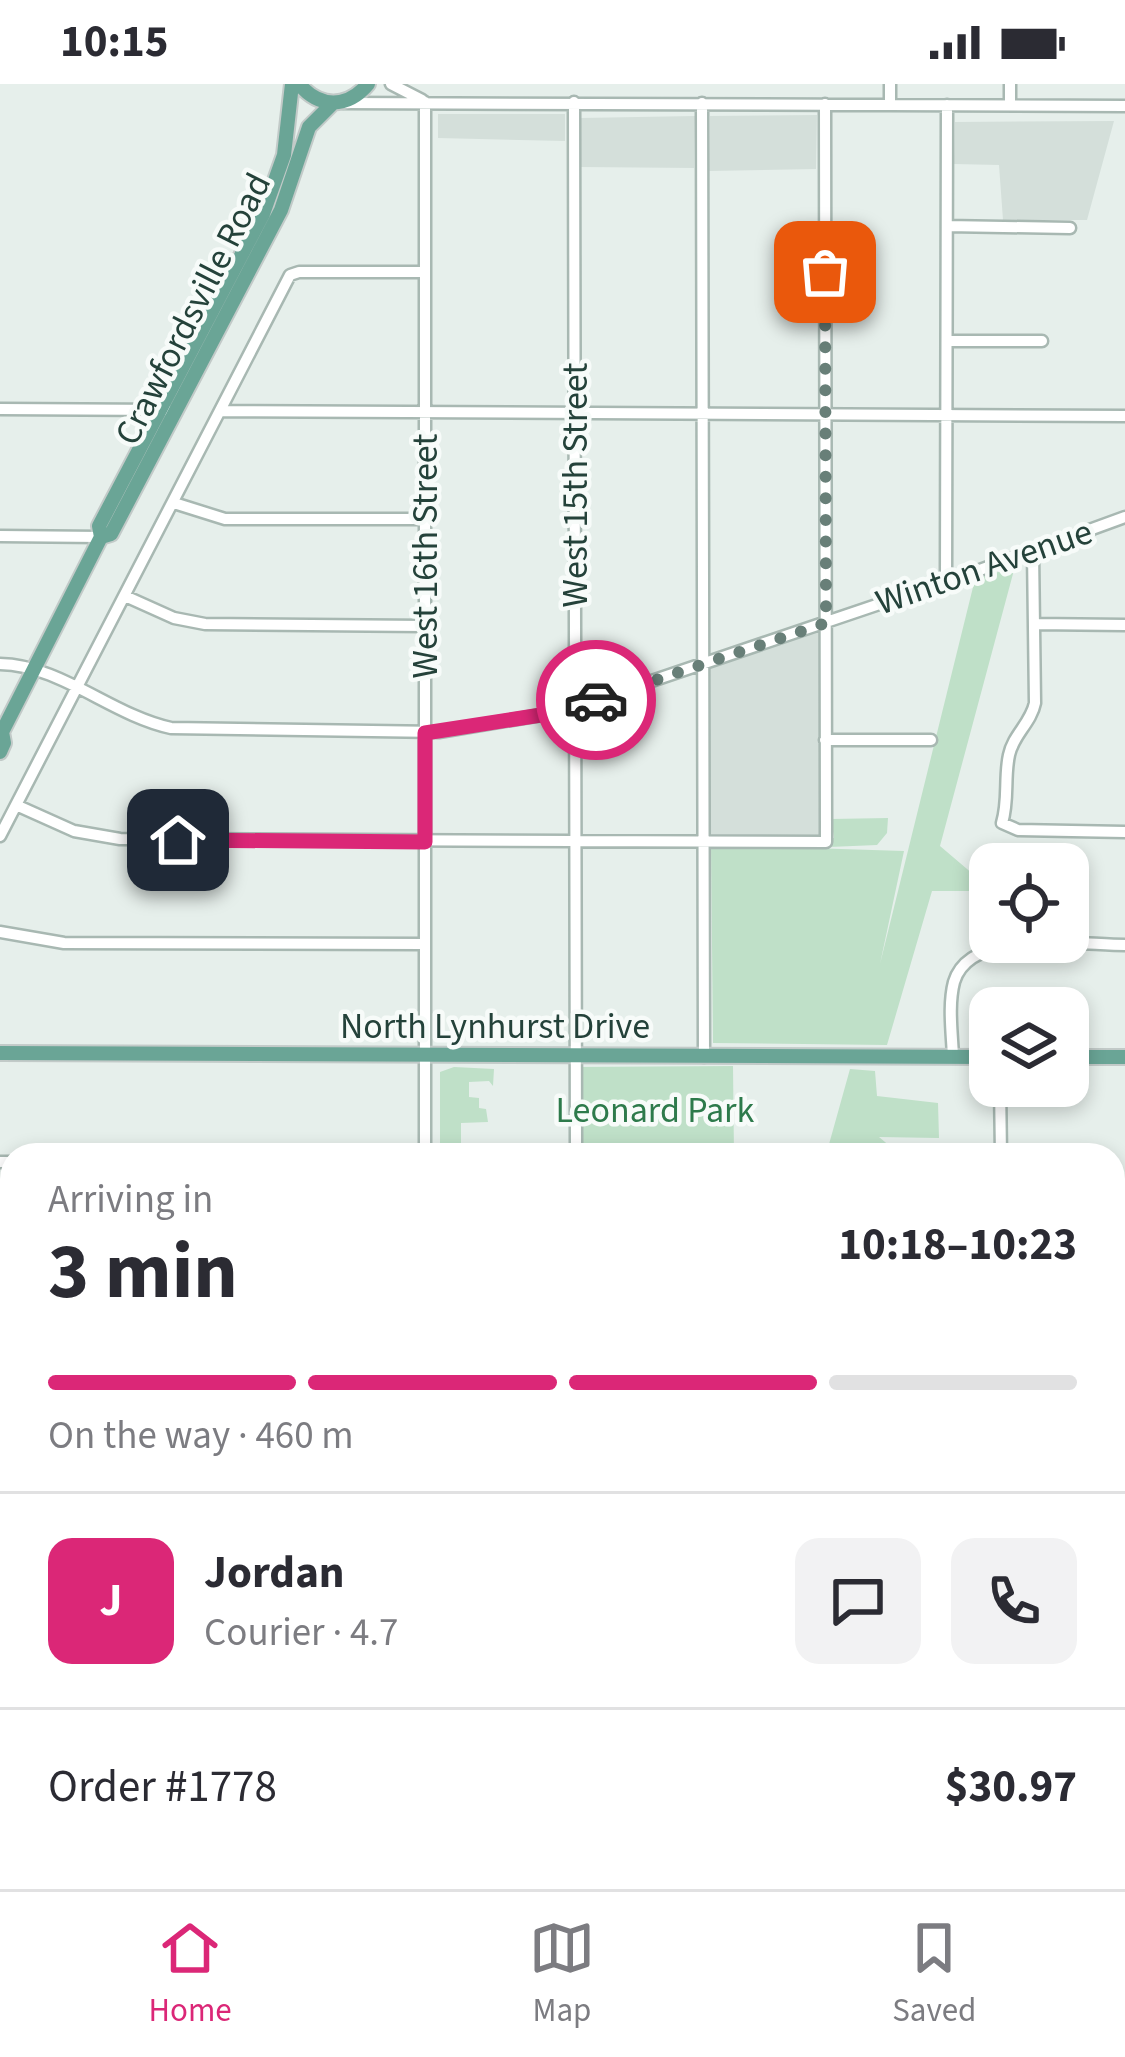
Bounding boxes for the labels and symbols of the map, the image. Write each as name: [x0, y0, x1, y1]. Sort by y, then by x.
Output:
street label: Crawfordsville Road: [102, 164, 284, 454]
pin: [774, 221, 876, 323]
street label: West 15th Street: [550, 363, 601, 607]
street label: West 16th Street: [400, 434, 451, 678]
street label: Winton Avenue: [869, 506, 1099, 628]
courier: [536, 640, 656, 760]
pin: [127, 789, 229, 891]
street label: North Lynhurst Drive: [340, 1001, 650, 1052]
park label: Leonard Park: [556, 1085, 755, 1136]

